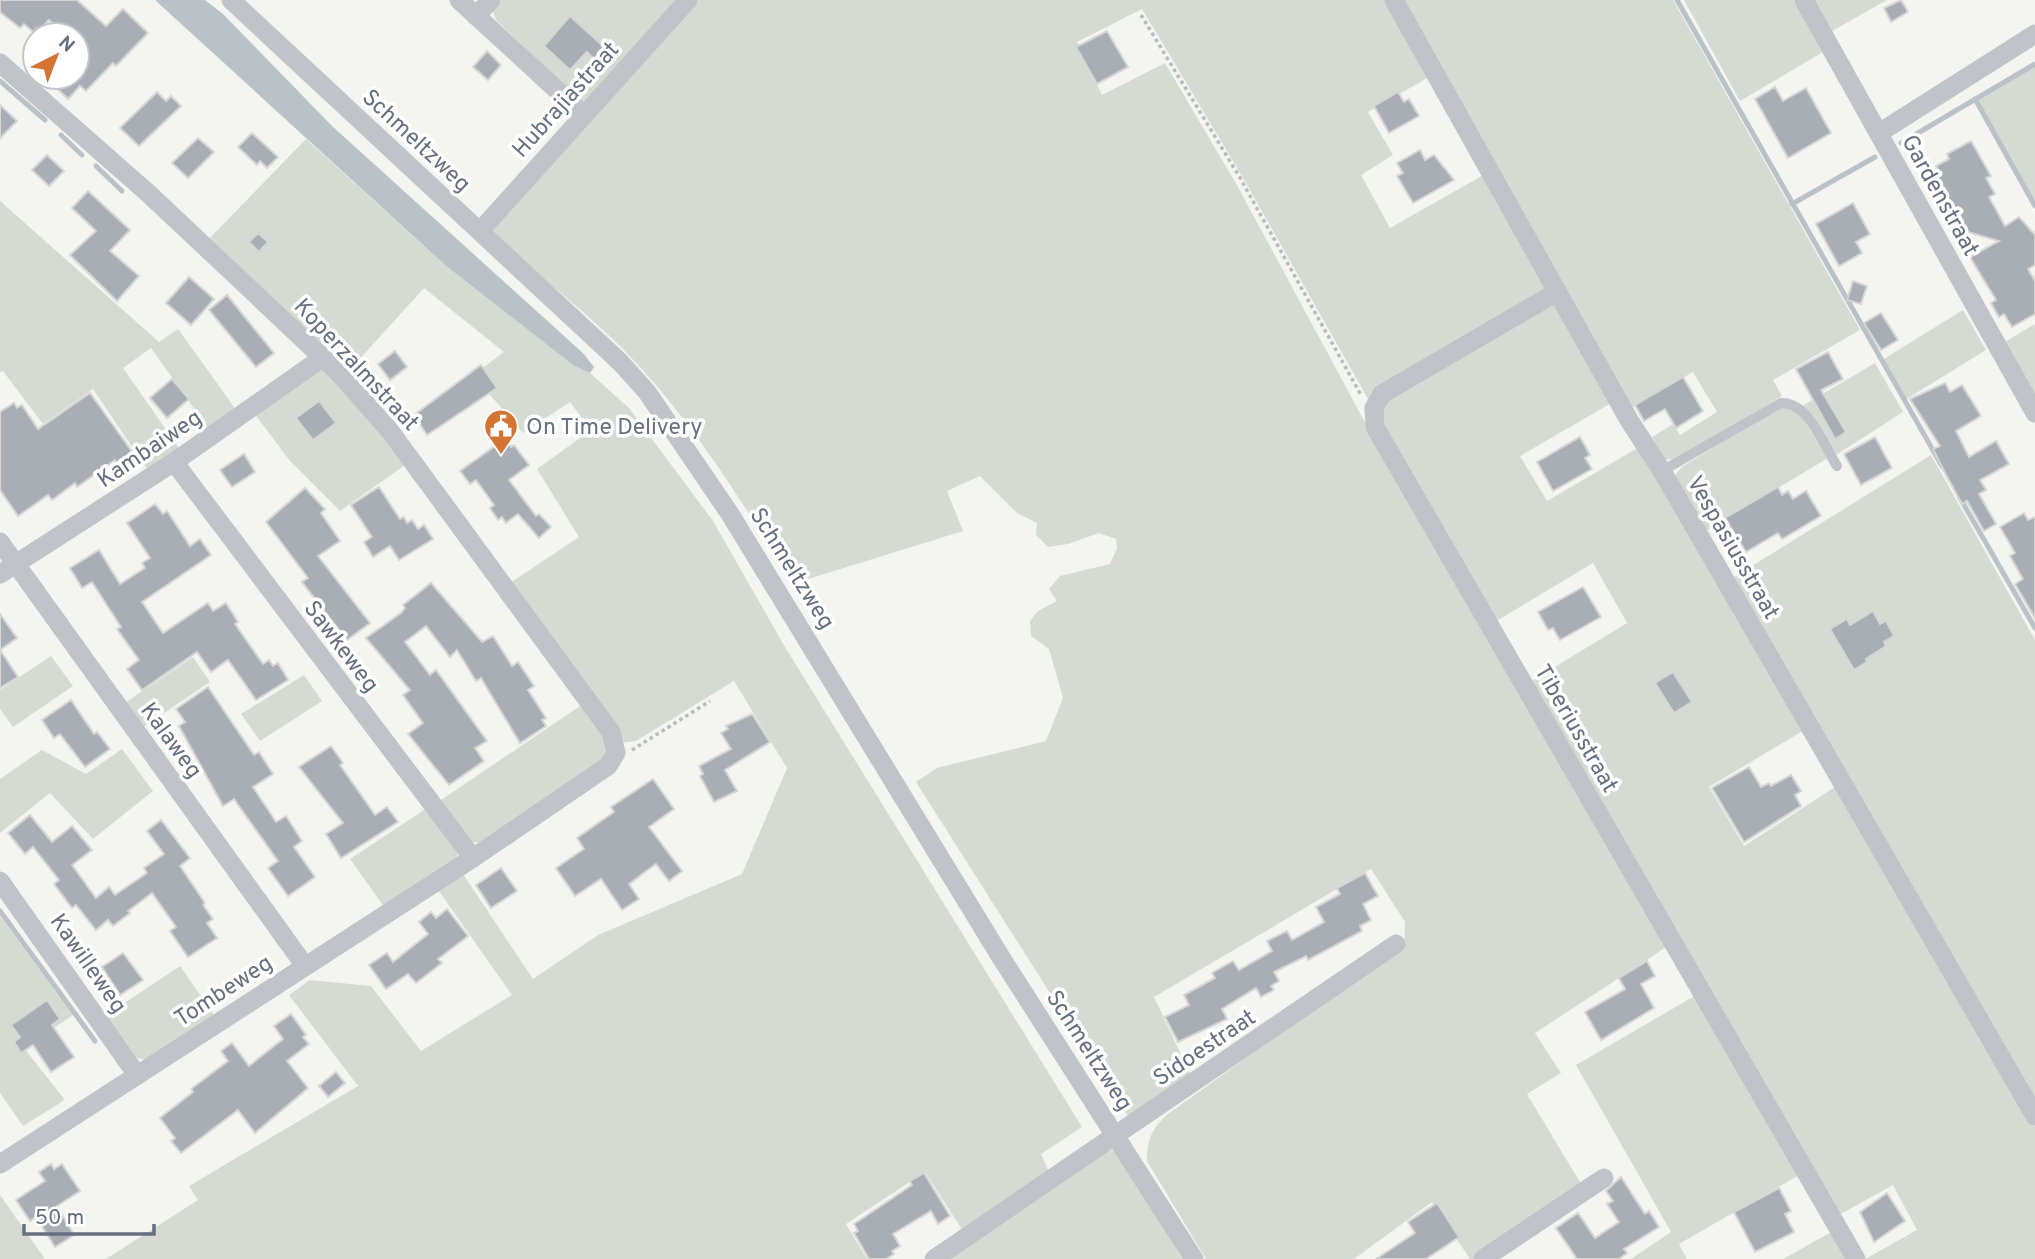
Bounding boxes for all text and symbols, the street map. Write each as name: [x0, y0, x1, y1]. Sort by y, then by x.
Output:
north arrow: [21, 21, 91, 91]
text: N: [53, 31, 79, 58]
street label: Hubrajiastraat: [507, 37, 627, 165]
street label: Schmeltzweg: [355, 84, 476, 200]
street label: Gardenstraat: [1894, 130, 1984, 262]
street label: Koperzalmstraat: [286, 293, 424, 438]
street label: Kambaiweg: [93, 405, 208, 496]
public building icon: On Time Delivery: [482, 407, 520, 456]
place label: On Time Delivery: [526, 414, 702, 443]
street label: Vespasiusstraat: [1679, 471, 1785, 625]
street label: Schmeltzweg: [742, 503, 840, 636]
street label: Sawkeweg: [296, 596, 384, 699]
street label: Tiberiusstraat: [1527, 660, 1623, 798]
street label: Kalaweg: [133, 698, 207, 785]
street label: Kawilleweg: [42, 909, 132, 1020]
street label: Tombeweg: [170, 950, 279, 1034]
street label: Schmeltzweg: [1038, 986, 1138, 1117]
street label: Sidoestraat: [1149, 1004, 1262, 1094]
scale bar: [24, 1192, 154, 1236]
text: 50 m: [35, 1205, 84, 1232]

